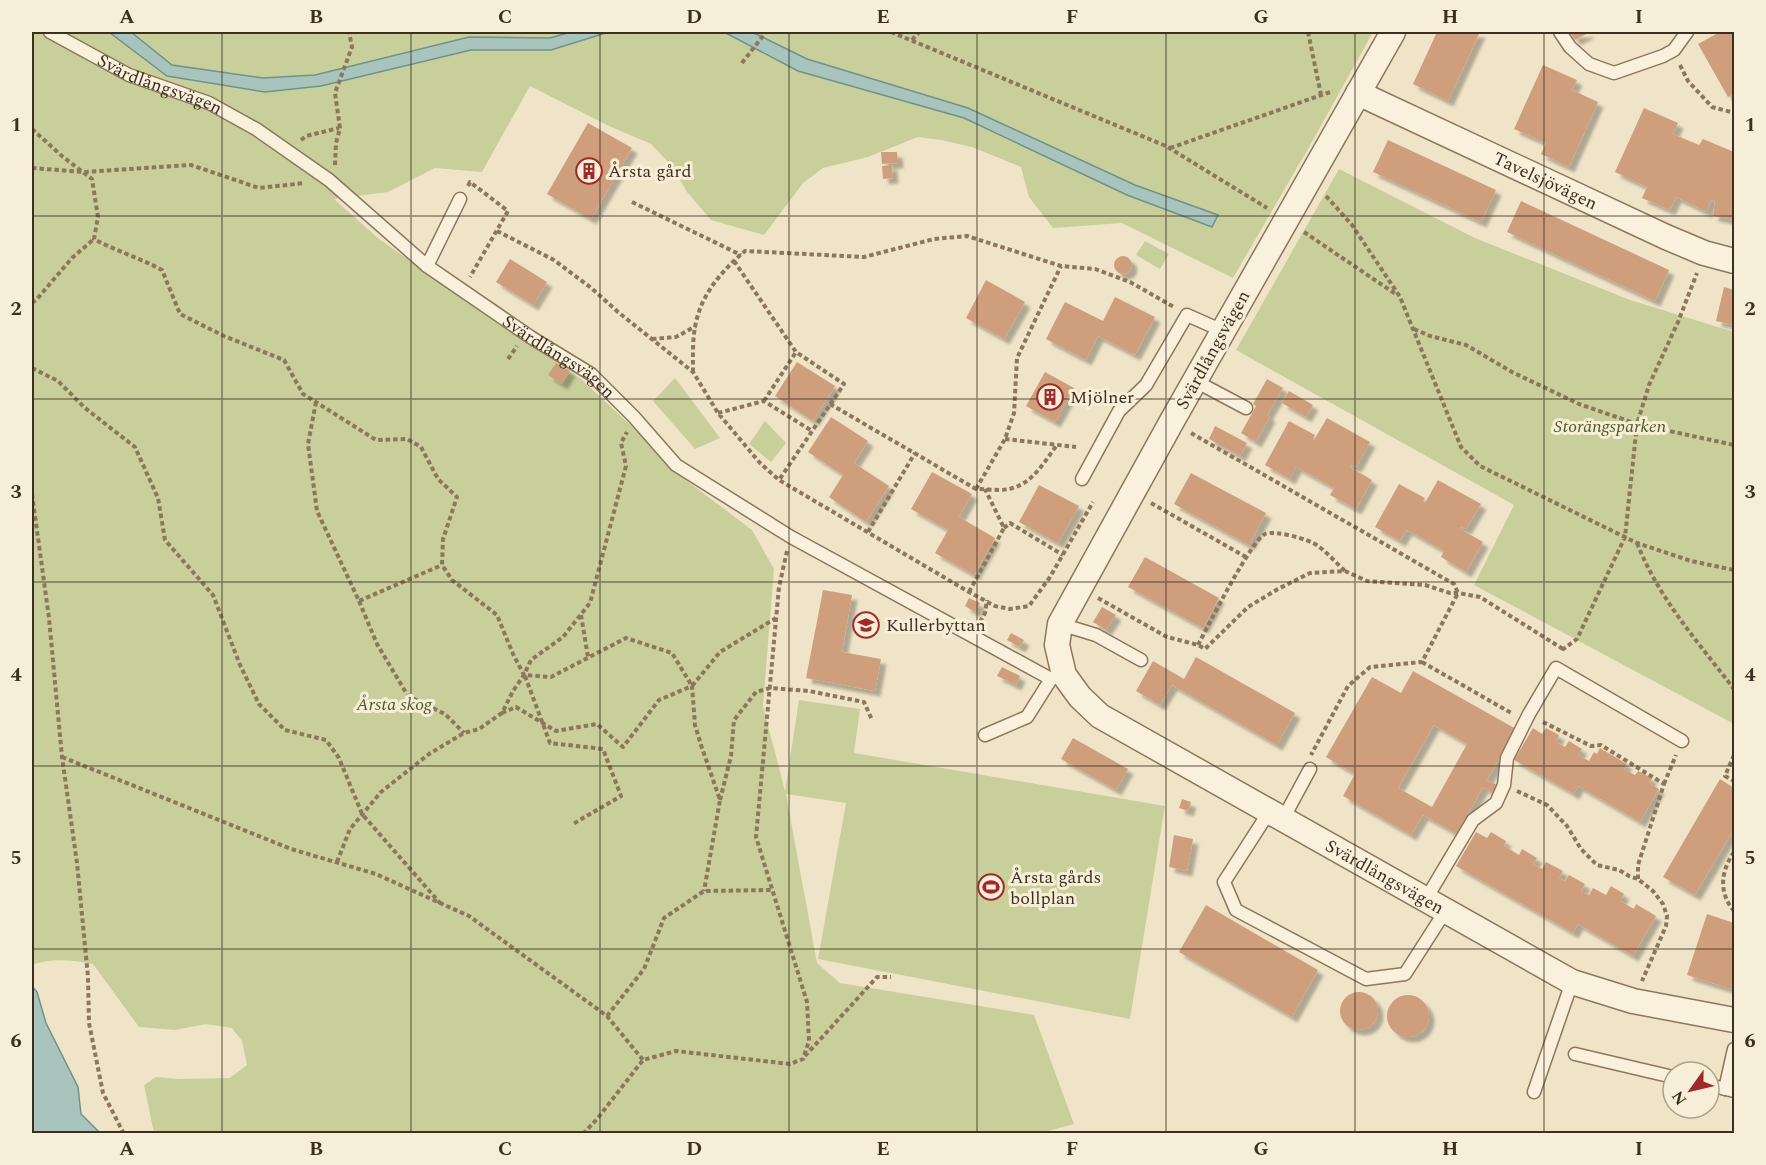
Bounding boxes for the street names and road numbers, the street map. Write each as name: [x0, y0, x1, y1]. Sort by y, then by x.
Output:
street label: Svärdlångsvägen: [92, 47, 227, 121]
street label: Tavelsjövägen: [1489, 145, 1602, 217]
street label: Svärdlångsvägen: [1169, 285, 1257, 415]
street label: Svärdlångsvägen: [497, 308, 622, 405]
street label: Svärdlångsvägen: [1320, 832, 1449, 921]

